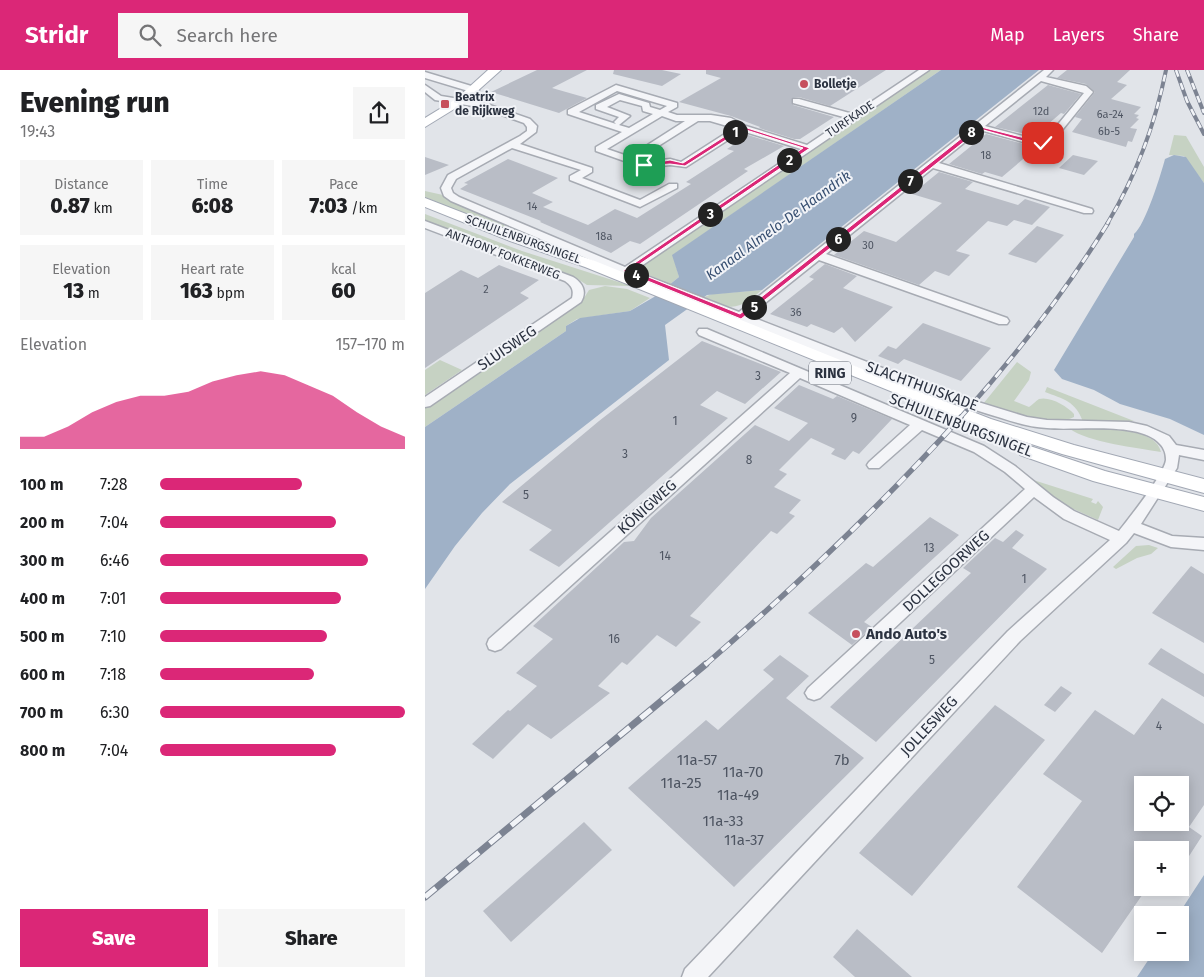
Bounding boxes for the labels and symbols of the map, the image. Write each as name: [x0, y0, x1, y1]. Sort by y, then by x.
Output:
place label: Bolletje: [814, 77, 857, 91]
marker: Bolletje: [798, 78, 810, 90]
place label: Beatrix de Rijkweg: [455, 90, 515, 118]
marker: Beatrix de Rijkweg: [439, 98, 451, 110]
street label: TURFKADE: [823, 98, 877, 140]
house number: 12d: [1033, 105, 1049, 118]
house number: 6a-24: [1097, 108, 1123, 121]
pin: 1: [723, 120, 747, 144]
pin: 8: [959, 120, 983, 144]
pin: [1022, 122, 1064, 164]
house number: 6b-5: [1098, 125, 1121, 138]
pin: [623, 144, 665, 186]
pin: 2: [777, 148, 801, 172]
house number: 18: [981, 149, 991, 162]
water label: Kanaal Almelo-De Haandrik: [703, 167, 854, 284]
pin: 7: [897, 168, 923, 194]
house number: 14: [527, 200, 537, 213]
pin: 3: [697, 202, 723, 226]
street label: SCHUILENBURGSINGEL: [463, 212, 583, 266]
street label: ANTHONY FOKKERWEG: [444, 226, 562, 282]
pin: 6: [825, 226, 851, 252]
house number: 18a: [596, 230, 612, 243]
house number: 30: [862, 239, 874, 252]
pin: 4: [623, 262, 649, 288]
house number: 2: [483, 283, 489, 296]
pin: 5: [741, 294, 767, 320]
house number: 36: [790, 306, 802, 319]
street label: SLUISWEG: [474, 322, 540, 374]
street label: SLACHTHUISKADE: [863, 357, 981, 415]
road number: RING: [809, 362, 851, 384]
house number: 3: [755, 369, 761, 383]
street label: SCHUILENBURGSINGEL: [887, 389, 1036, 461]
house number: 9: [851, 411, 857, 425]
house number: 1: [672, 414, 678, 428]
house number: 3: [622, 447, 628, 461]
house number: 8: [746, 453, 753, 467]
street label: KÖNIGWEG: [614, 476, 680, 538]
house number: 5: [523, 488, 529, 502]
street label: DOLLEGOORWEG: [899, 526, 993, 616]
house number: 13: [923, 541, 935, 555]
house number: 14: [659, 549, 671, 563]
house number: 1: [1021, 572, 1027, 586]
place label: Ando Auto's: [865, 625, 947, 643]
marker: Ando Auto's: [850, 628, 862, 640]
house number: 16: [608, 632, 620, 646]
house number: 5: [929, 653, 935, 667]
street label: JOLLESWEG: [897, 692, 961, 760]
house number: 4: [1156, 719, 1163, 733]
house number: 11a-57: [677, 751, 718, 769]
house number: 7b: [834, 751, 850, 769]
house number: 11a-70: [723, 763, 763, 781]
house number: 11a-25: [661, 774, 701, 792]
house number: 11a-49: [717, 786, 759, 804]
house number: 11a-33: [703, 812, 743, 830]
house number: 11a-37: [724, 831, 764, 849]

